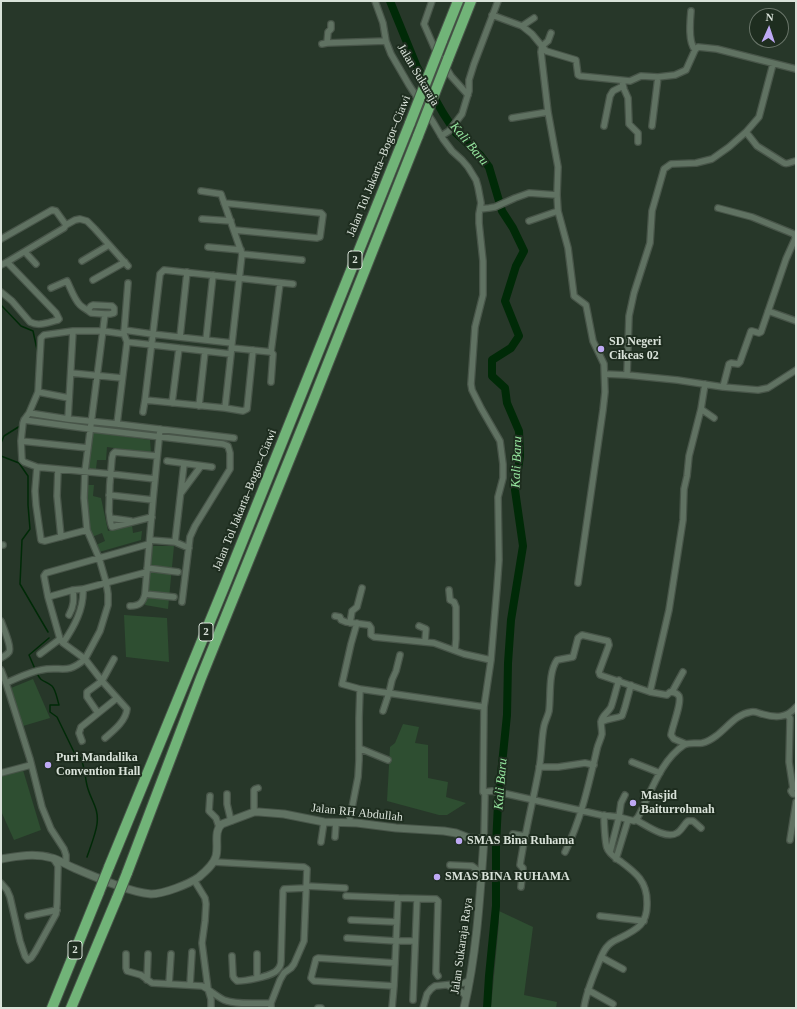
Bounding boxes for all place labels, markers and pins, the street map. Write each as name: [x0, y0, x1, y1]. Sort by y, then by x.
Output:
place label: SD Negeri Cikeas 02: [609, 335, 661, 363]
marker: SD Negeri Cikeas 02: [596, 344, 606, 354]
place label: Puri Mandalika Convention Hall: [56, 751, 140, 779]
marker: Puri Mandalika Convention Hall: [43, 760, 53, 770]
place label: Masjid Baiturrohmah: [641, 789, 715, 817]
marker: Masjid Baiturrohmah: [628, 798, 638, 808]
place label: SMAS Bina Ruhama: [467, 834, 574, 848]
marker: SMAS Bina Ruhama: [454, 836, 464, 846]
place label: SMAS BINA RUHAMA: [445, 870, 570, 884]
marker: SMAS BINA RUHAMA: [432, 872, 442, 882]

